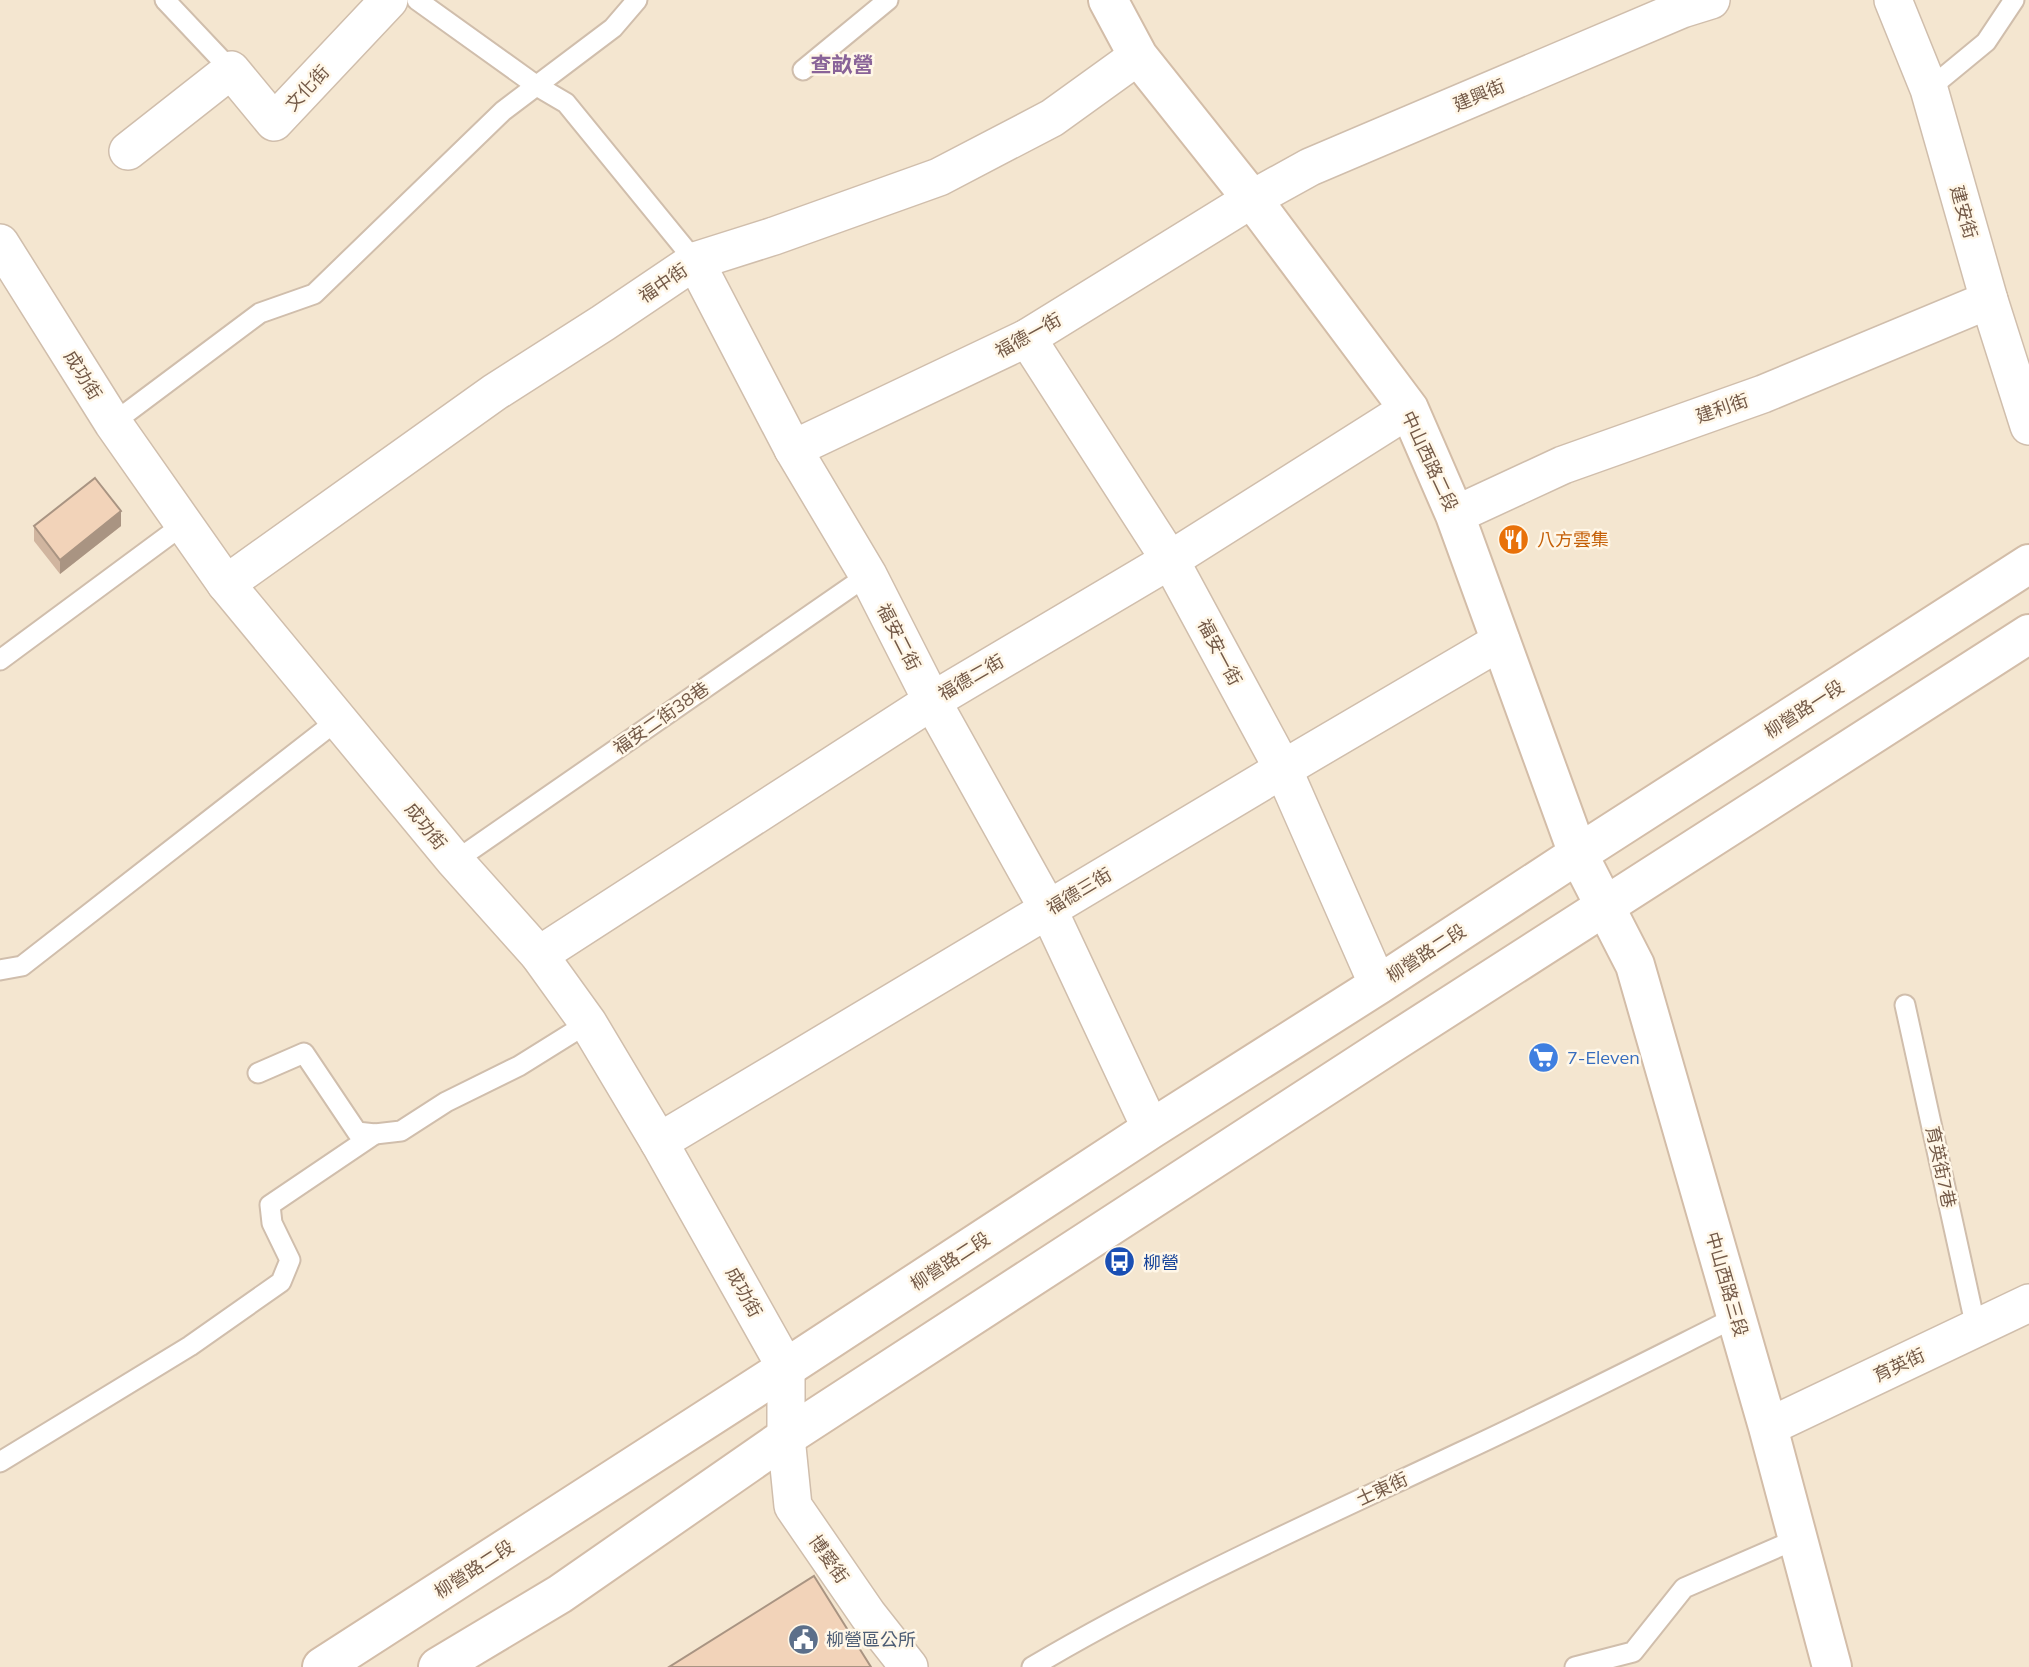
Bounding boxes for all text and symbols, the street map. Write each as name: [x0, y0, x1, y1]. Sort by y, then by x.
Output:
district label: 查畝營: [811, 51, 874, 77]
street label: 文化街: [280, 60, 334, 116]
street label: 建興街: [1450, 74, 1508, 116]
street label: 建安街: [1946, 183, 1982, 241]
street label: 福中街: [634, 258, 692, 308]
street label: 福德一街: [991, 307, 1065, 363]
street label: 成功街: [59, 346, 107, 404]
street label: 建利街: [1693, 388, 1751, 428]
street label: 中山西路二段: [1397, 407, 1463, 515]
restaurant icon: 八方雲集: [1497, 522, 1531, 556]
place label: 八方雲集: [1537, 528, 1609, 551]
street label: 福安二街: [872, 600, 926, 674]
street label: 福安一街: [1193, 615, 1247, 689]
street label: 福德二街: [934, 649, 1008, 705]
street label: 柳營路一段: [1760, 675, 1848, 743]
street label: 福安二街38巷: [609, 677, 713, 759]
street label: 成功街: [400, 798, 452, 854]
street label: 福德三街: [1042, 863, 1116, 919]
street label: 柳營路二段: [1382, 919, 1470, 987]
supermarket icon: 7-Eleven: [1527, 1040, 1561, 1074]
place label: 7-Eleven: [1567, 1046, 1640, 1069]
street label: 育英街7巷: [1921, 1124, 1961, 1210]
street label: 柳營路二段: [906, 1227, 994, 1295]
street label: 中山西路三段: [1701, 1229, 1753, 1339]
bus stop icon: 柳營: [1103, 1245, 1137, 1279]
place label: 柳營: [1143, 1251, 1179, 1274]
street label: 成功街: [721, 1263, 767, 1321]
street label: 育英街: [1870, 1343, 1928, 1387]
street label: 士東街: [1353, 1467, 1411, 1511]
street label: 博愛街: [804, 1530, 854, 1588]
street label: 柳營路二段: [430, 1535, 518, 1603]
public building icon: 柳營區公所: [786, 1622, 820, 1656]
place label: 柳營區公所: [826, 1628, 916, 1651]

